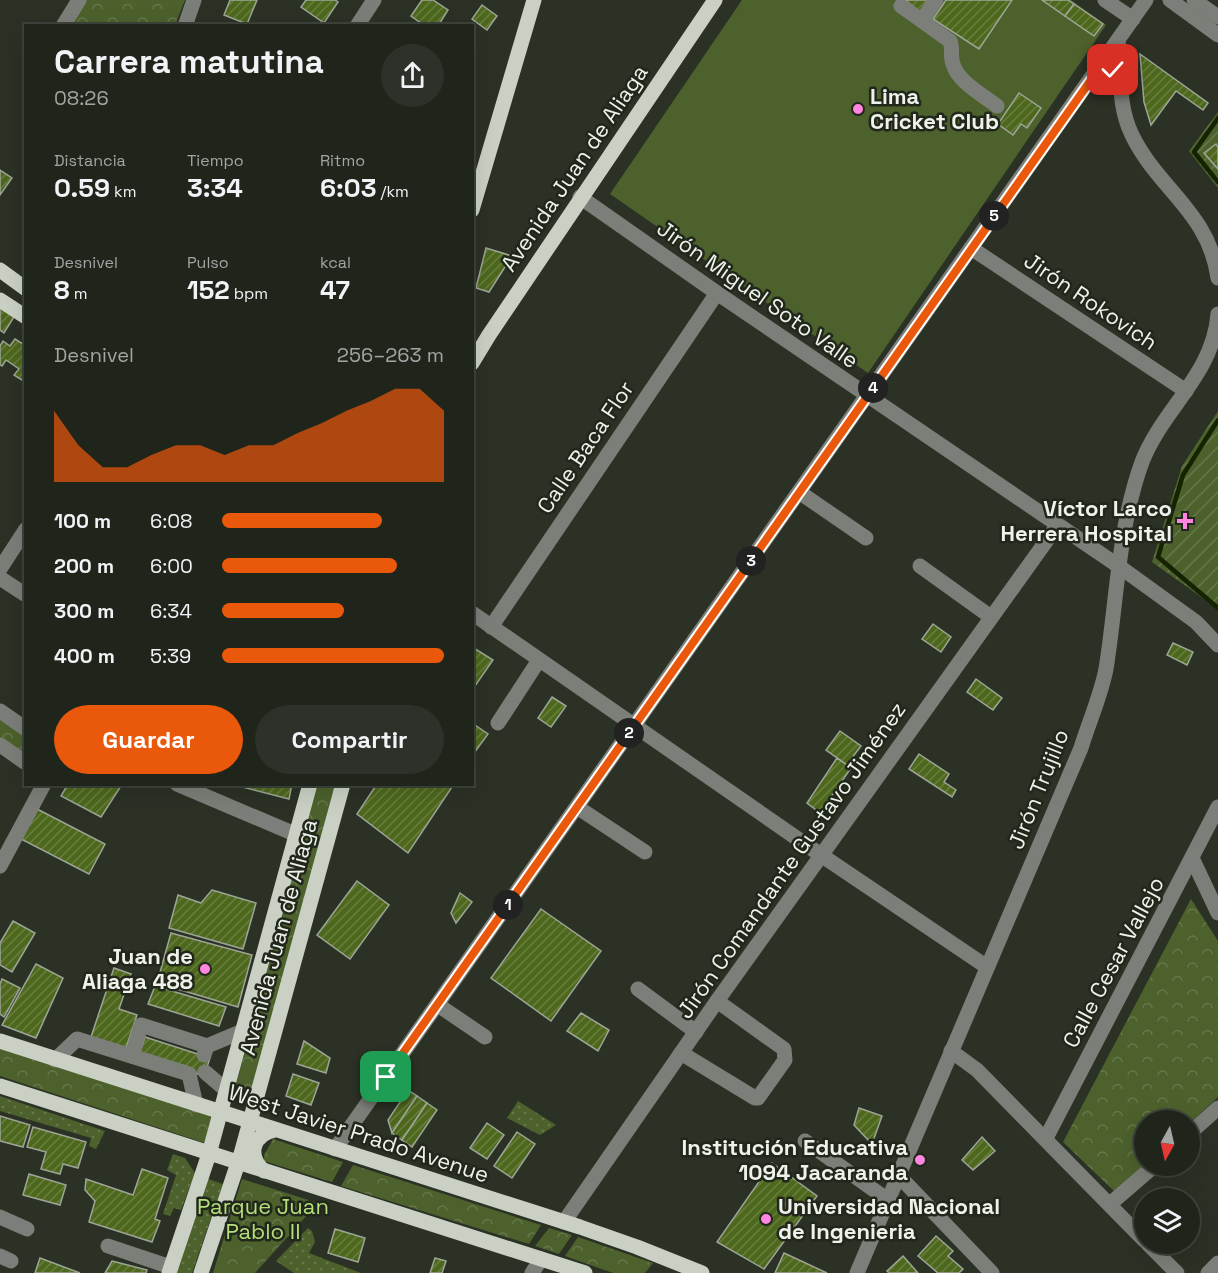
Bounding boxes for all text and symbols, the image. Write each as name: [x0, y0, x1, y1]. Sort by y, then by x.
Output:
text: Carrera matutina: [54, 41, 324, 83]
button: share: [381, 44, 444, 107]
pin: [1087, 44, 1138, 95]
icon: check: [1096, 53, 1129, 86]
street label: Avenida Juan de Aliaga: [494, 59, 654, 277]
place label: Lima Cricket Club: [870, 82, 999, 135]
text: 08:26: [54, 85, 109, 111]
marker: Lima Cricket Club: [851, 102, 865, 116]
text: Distancia: [54, 150, 126, 171]
text: Tiempo: [187, 150, 244, 171]
text: Ritmo: [320, 150, 365, 171]
text: 0.59: [54, 171, 110, 205]
text: 3:34: [187, 171, 243, 205]
text: 6:03: [320, 171, 376, 205]
text: km: [110, 181, 136, 202]
text: /km: [376, 181, 409, 202]
pin: 5: [979, 201, 1009, 231]
text: 5: [989, 205, 999, 226]
street label: Jirón Miguel Soto Valle: [652, 214, 864, 374]
street label: Jirón Rokovich: [1019, 246, 1163, 356]
text: Desnivel: [54, 252, 118, 273]
text: Pulso: [187, 252, 229, 273]
text: kcal: [320, 252, 351, 273]
text: 8: [54, 273, 70, 307]
text: 152: [187, 273, 230, 307]
text: 47: [320, 273, 350, 307]
text: m: [70, 283, 87, 304]
text: bpm: [230, 283, 268, 304]
text: Desnivel: [54, 342, 134, 368]
text: 256–263 m: [337, 342, 444, 368]
pin: 4: [858, 373, 888, 403]
street label: Calle Baca Flor: [530, 375, 640, 519]
text: 4: [868, 377, 878, 398]
place label: Víctor Larco Herrera Hospital: [1000, 494, 1172, 547]
text: 100 m: [54, 508, 111, 534]
text: 6:08: [150, 508, 193, 534]
marker: Víctor Larco Herrera Hospital: [1176, 512, 1194, 530]
pin: 3: [736, 546, 766, 576]
text: 3: [746, 550, 756, 571]
text: 200 m: [54, 553, 114, 579]
text: 6:00: [150, 553, 193, 579]
text: 300 m: [54, 598, 114, 624]
text: 6:34: [150, 598, 192, 624]
text: 400 m: [54, 643, 115, 669]
text: 5:39: [150, 643, 191, 669]
street label: Jirón Comandante Gustavo Jiménez: [670, 696, 912, 1024]
button: Guardar: [54, 705, 243, 774]
button: Compartir: [255, 705, 444, 774]
pin: 2: [614, 718, 644, 748]
text: 2: [624, 722, 634, 743]
street label: Jirón Trujillo: [1001, 725, 1075, 853]
street label: Avenida Juan de Aliaga: [233, 816, 323, 1058]
street label: Calle Cesar Vallejo: [1056, 872, 1170, 1052]
pin: 1: [493, 890, 523, 920]
text: 1: [504, 894, 512, 915]
place label: Juan de Aliaga 488: [82, 942, 193, 995]
marker: Juan de Aliaga 488: [198, 962, 212, 976]
pin: [360, 1051, 411, 1102]
icon: arrive: [369, 1060, 402, 1093]
street label: West Javier Prado Avenue: [225, 1078, 493, 1188]
north arrow: [1134, 1110, 1200, 1176]
map controls: [1134, 1110, 1200, 1254]
place label: Institución Educativa 1094 Jacaranda: [682, 1133, 908, 1186]
marker: Institución Educativa 1094 Jacaranda: [913, 1153, 927, 1167]
button: layers: [1134, 1188, 1200, 1254]
park label: Parque Juan Pablo II: [197, 1192, 329, 1245]
place label: Universidad Nacional de Ingenieria: [778, 1192, 1000, 1245]
marker: Universidad Nacional de Ingenieria: [759, 1212, 773, 1226]

